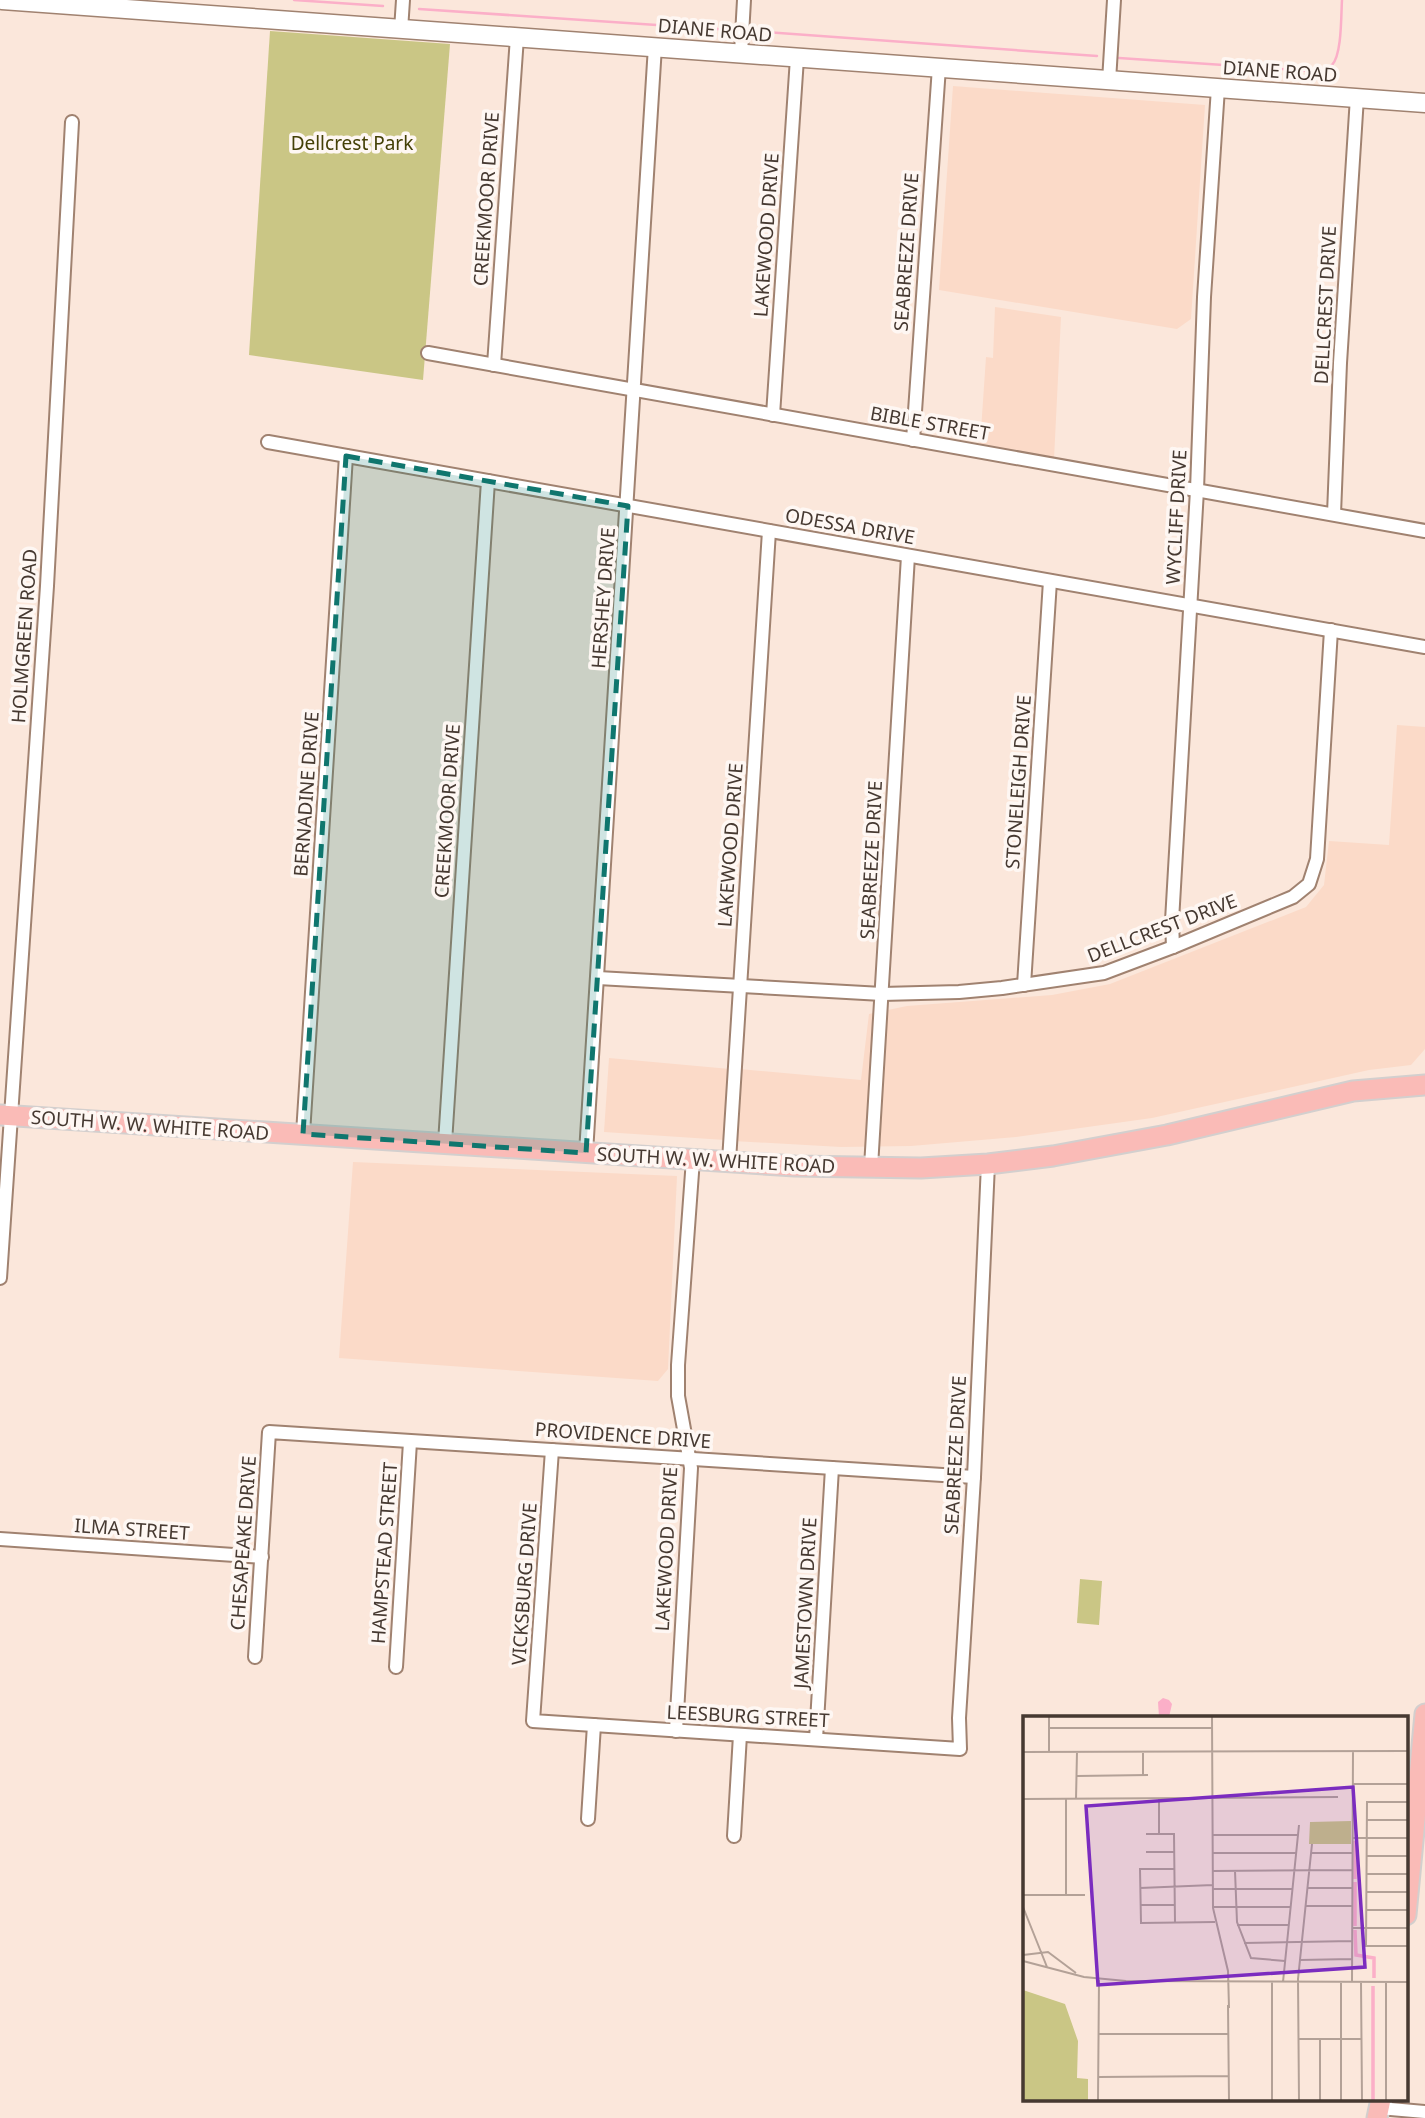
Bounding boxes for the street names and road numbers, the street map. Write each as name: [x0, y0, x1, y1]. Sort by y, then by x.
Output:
street label: DIANE ROAD: [657, 12, 773, 48]
street label: DIANE ROAD: [1222, 54, 1338, 88]
street label: CREEKMOOR DRIVE: [467, 111, 505, 287]
street label: LAKEWOOD DRIVE: [747, 152, 785, 318]
street label: SEABREEZE DRIVE: [887, 172, 925, 332]
street label: DELLCREST DRIVE: [1308, 225, 1342, 385]
street label: BIBLE STREET: [868, 400, 992, 446]
street label: WYCLIFF DRIVE: [1159, 449, 1193, 585]
street label: ODESSA DRIVE: [783, 502, 917, 550]
street label: HERSHEY DRIVE: [585, 527, 621, 669]
street label: HOLMGREEN ROAD: [5, 548, 43, 724]
street label: STONELEIGH DRIVE: [999, 694, 1037, 870]
street label: BERNADINE DRIVE: [287, 710, 325, 878]
street label: CREEKMOOR DRIVE: [428, 723, 466, 899]
street label: LAKEWOOD DRIVE: [711, 762, 749, 928]
street label: SEABREEZE DRIVE: [854, 780, 888, 940]
street label: DELLCREST DRIVE: [1083, 887, 1241, 969]
street label: SOUTH W. W. WHITE ROAD: [30, 1104, 270, 1146]
street label: SOUTH W. W. WHITE ROAD: [596, 1141, 836, 1179]
street label: SEABREEZE DRIVE: [938, 1375, 972, 1535]
street label: PROVIDENCE DRIVE: [534, 1416, 712, 1454]
street label: CHESAPEAKE DRIVE: [224, 1455, 262, 1631]
street label: HAMPSTEAD STREET: [365, 1461, 403, 1645]
street label: LAKEWOOD DRIVE: [649, 1466, 683, 1632]
street label: VICKSBURG DRIVE: [505, 1502, 543, 1666]
street label: ILMA STREET: [74, 1512, 191, 1546]
street label: JAMESTOWN DRIVE: [787, 1517, 822, 1691]
street label: LEESBURG STREET: [666, 1699, 830, 1733]

